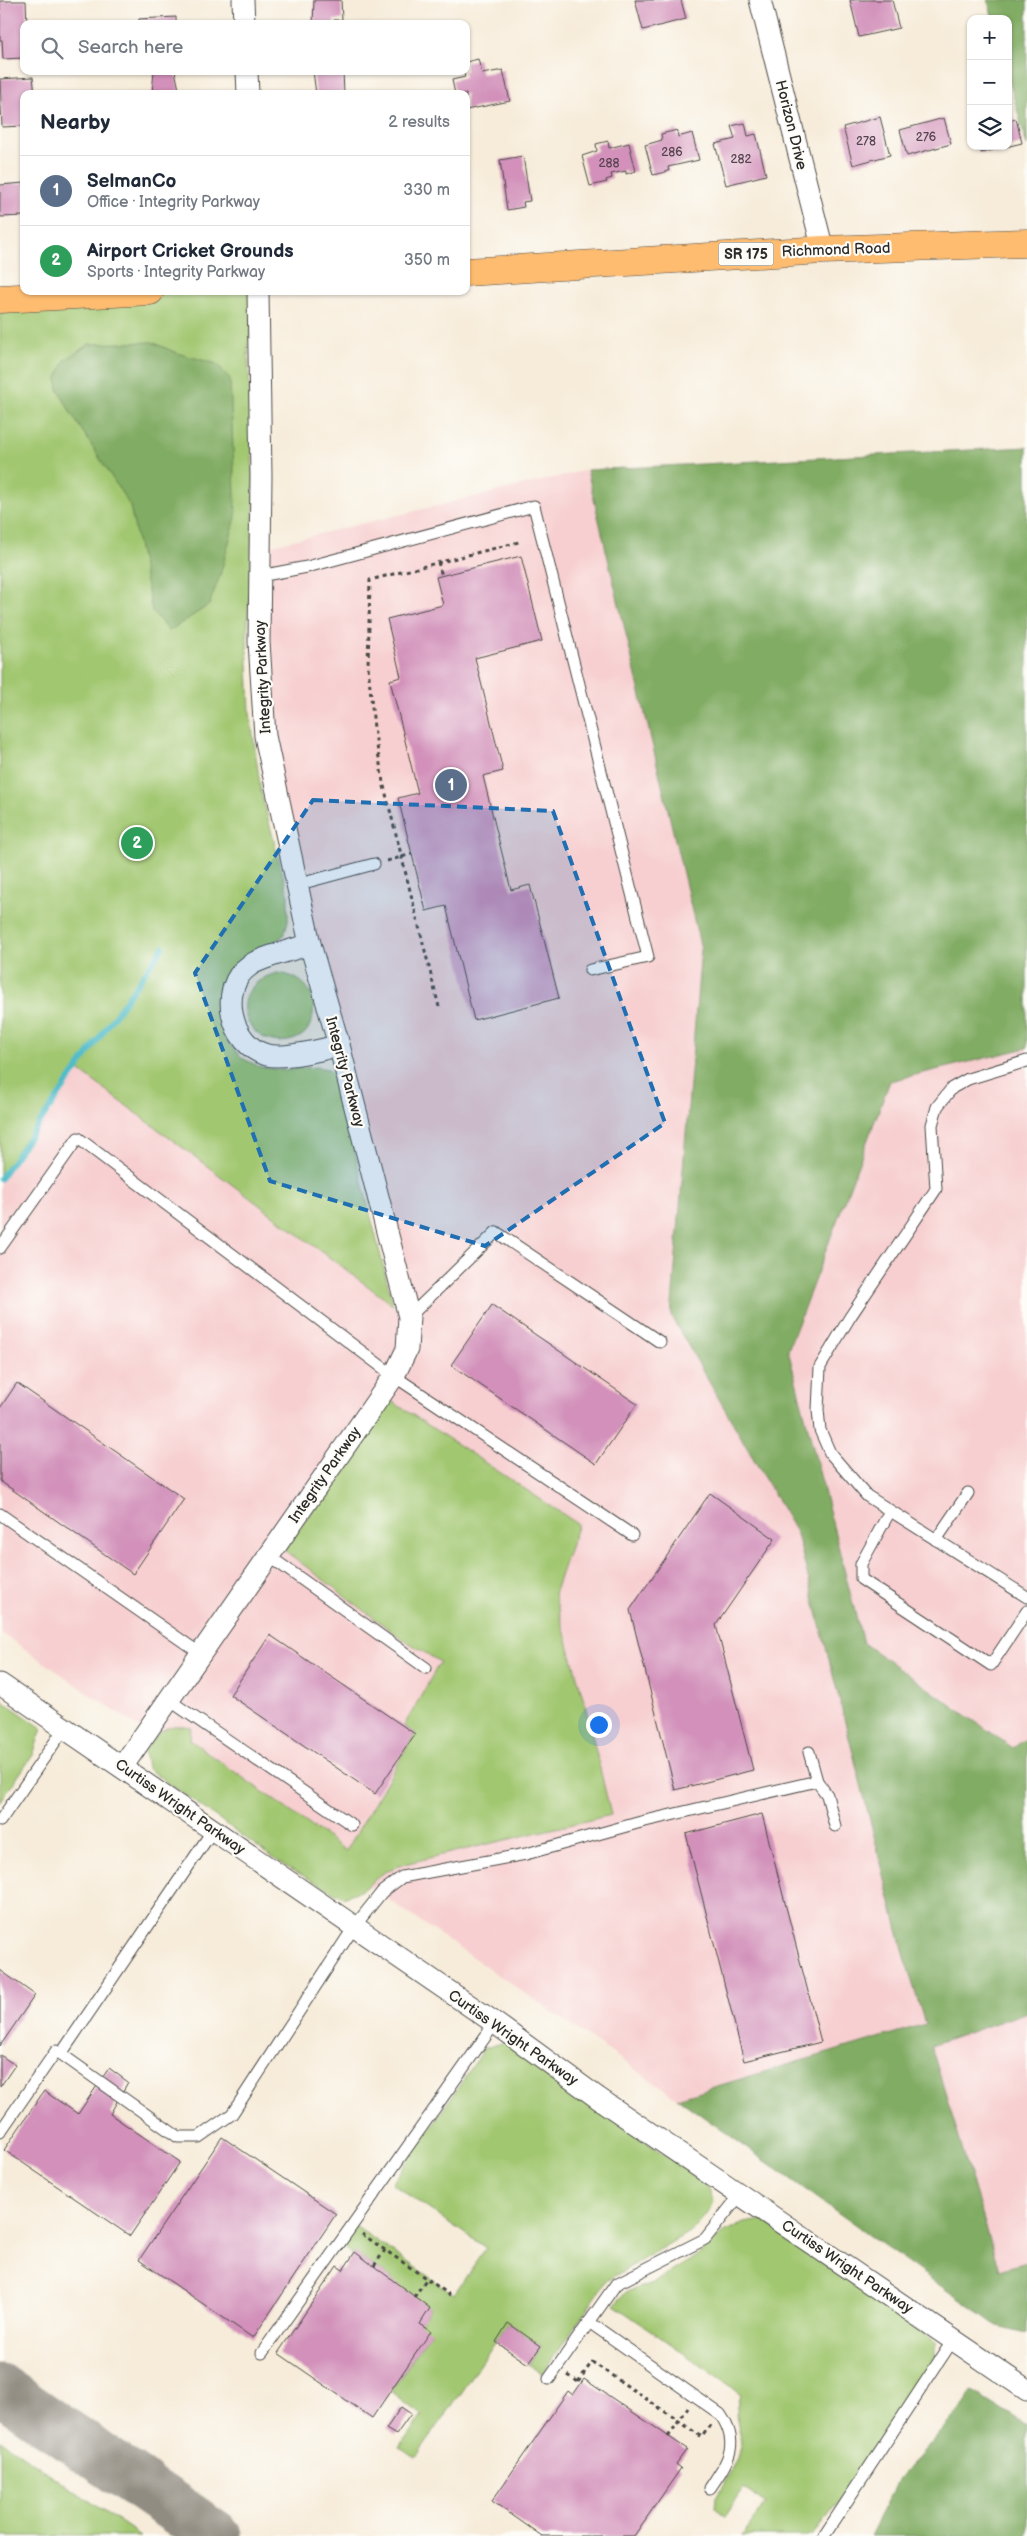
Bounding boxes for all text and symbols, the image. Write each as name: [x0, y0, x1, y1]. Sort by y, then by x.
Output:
map controls: [967, 15, 1012, 150]
button: +: [967, 15, 1012, 60]
search box: [20, 20, 470, 75]
icon: search: [38, 34, 66, 62]
text: Search here: [78, 36, 183, 59]
button: −: [967, 60, 1012, 105]
street label: Horizon Drive: [771, 78, 811, 172]
button: layers: [967, 105, 1012, 150]
text: Nearby: [40, 110, 110, 135]
text: 2 results: [388, 113, 450, 132]
house number: 276: [916, 130, 936, 145]
house number: 278: [856, 134, 876, 149]
house number: 286: [661, 145, 683, 160]
house number: 282: [730, 152, 752, 167]
house number: 288: [598, 156, 620, 171]
text: SelmanCo: [87, 170, 176, 193]
text: 1: [53, 181, 59, 200]
text: 330 m: [403, 181, 450, 200]
text: Office · Integrity Parkway: [87, 193, 260, 212]
street label: Richmond Road: [781, 239, 891, 261]
text: Airport Cricket Grounds: [87, 240, 294, 263]
road number: SR 175: [718, 242, 774, 266]
text: 2: [51, 251, 61, 270]
text: 350 m: [404, 251, 450, 270]
text: Sports · Integrity Parkway: [87, 263, 265, 282]
street label: Integrity Parkway: [251, 620, 275, 734]
pin: 1: [435, 766, 467, 804]
pin: 2: [121, 824, 153, 862]
street label: Integrity Parkway: [321, 1015, 369, 1129]
street label: Integrity Parkway: [285, 1423, 365, 1527]
your location: [586, 1712, 612, 1738]
street label: Curtiss Wright Parkway: [111, 1755, 249, 1859]
street label: Curtiss Wright Parkway: [444, 1986, 582, 2090]
street label: Curtiss Wright Parkway: [778, 2216, 917, 2318]

